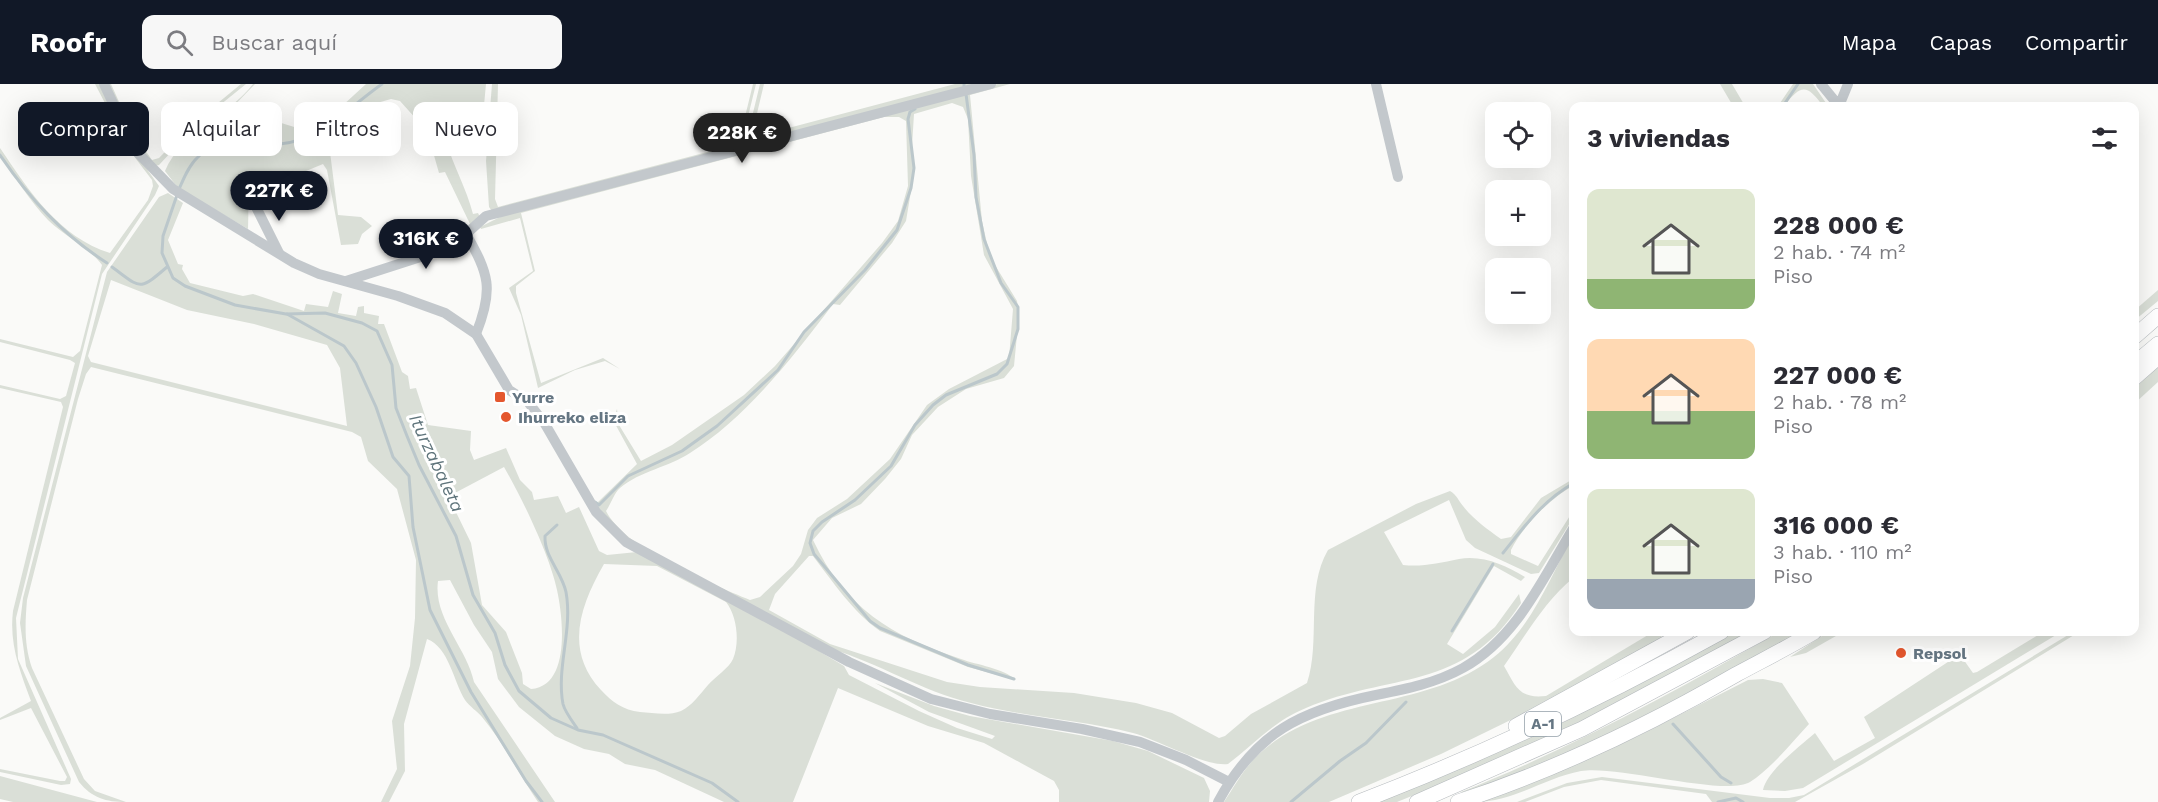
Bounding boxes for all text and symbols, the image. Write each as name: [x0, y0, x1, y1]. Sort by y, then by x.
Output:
search box: [142, 15, 562, 69]
text: Roofr: [30, 26, 106, 59]
icon: search: [163, 26, 196, 59]
text: Buscar aquí: [211, 30, 337, 55]
text: Mapa: [1842, 30, 1897, 55]
text: Capas: [1930, 30, 1992, 55]
text: Compartir: [2025, 30, 2128, 55]
chip: Comprar: [18, 102, 149, 156]
chip: Alquilar: [161, 102, 282, 156]
chip: Filtros: [294, 102, 401, 156]
chip: Nuevo: [413, 102, 518, 156]
map controls: [1485, 102, 1551, 324]
button: locate: [1485, 102, 1551, 168]
pin: 228K €: [693, 113, 791, 164]
text: 228K €: [707, 120, 777, 144]
icon: filters: [2088, 122, 2121, 155]
text: 3 viviendas: [1587, 123, 1730, 153]
pin: 227K €: [230, 171, 328, 222]
text: 227K €: [244, 178, 314, 202]
button: +: [1485, 180, 1551, 246]
text: 228 000 €: [1773, 210, 1904, 240]
icon: home: [1635, 213, 1707, 285]
pin: 316K €: [377, 219, 475, 270]
text: 316K €: [393, 226, 459, 250]
text: 2 hab. · 74 m²: [1773, 240, 1905, 264]
button: −: [1485, 258, 1551, 324]
text: Piso: [1773, 264, 1813, 288]
text: 227 000 €: [1773, 360, 1902, 390]
icon: home: [1635, 363, 1707, 435]
place label: Yurre: [512, 388, 554, 407]
marker: Yurre: [493, 390, 507, 404]
text: 2 hab. · 78 m²: [1773, 390, 1906, 414]
place label: Ihurreko eliza: [518, 408, 627, 427]
marker: Ihurreko eliza: [499, 410, 513, 424]
water label: Iturzabaleta: [405, 411, 469, 515]
text: Piso: [1773, 414, 1813, 438]
text: 316 000 €: [1773, 510, 1899, 540]
icon: home: [1635, 513, 1707, 585]
text: 3 hab. · 110 m²: [1773, 540, 1912, 564]
text: Piso: [1773, 564, 1813, 588]
place label: Repsol: [1913, 644, 1967, 663]
marker: Repsol: [1894, 646, 1908, 660]
road number: A-1: [1525, 712, 1561, 736]

